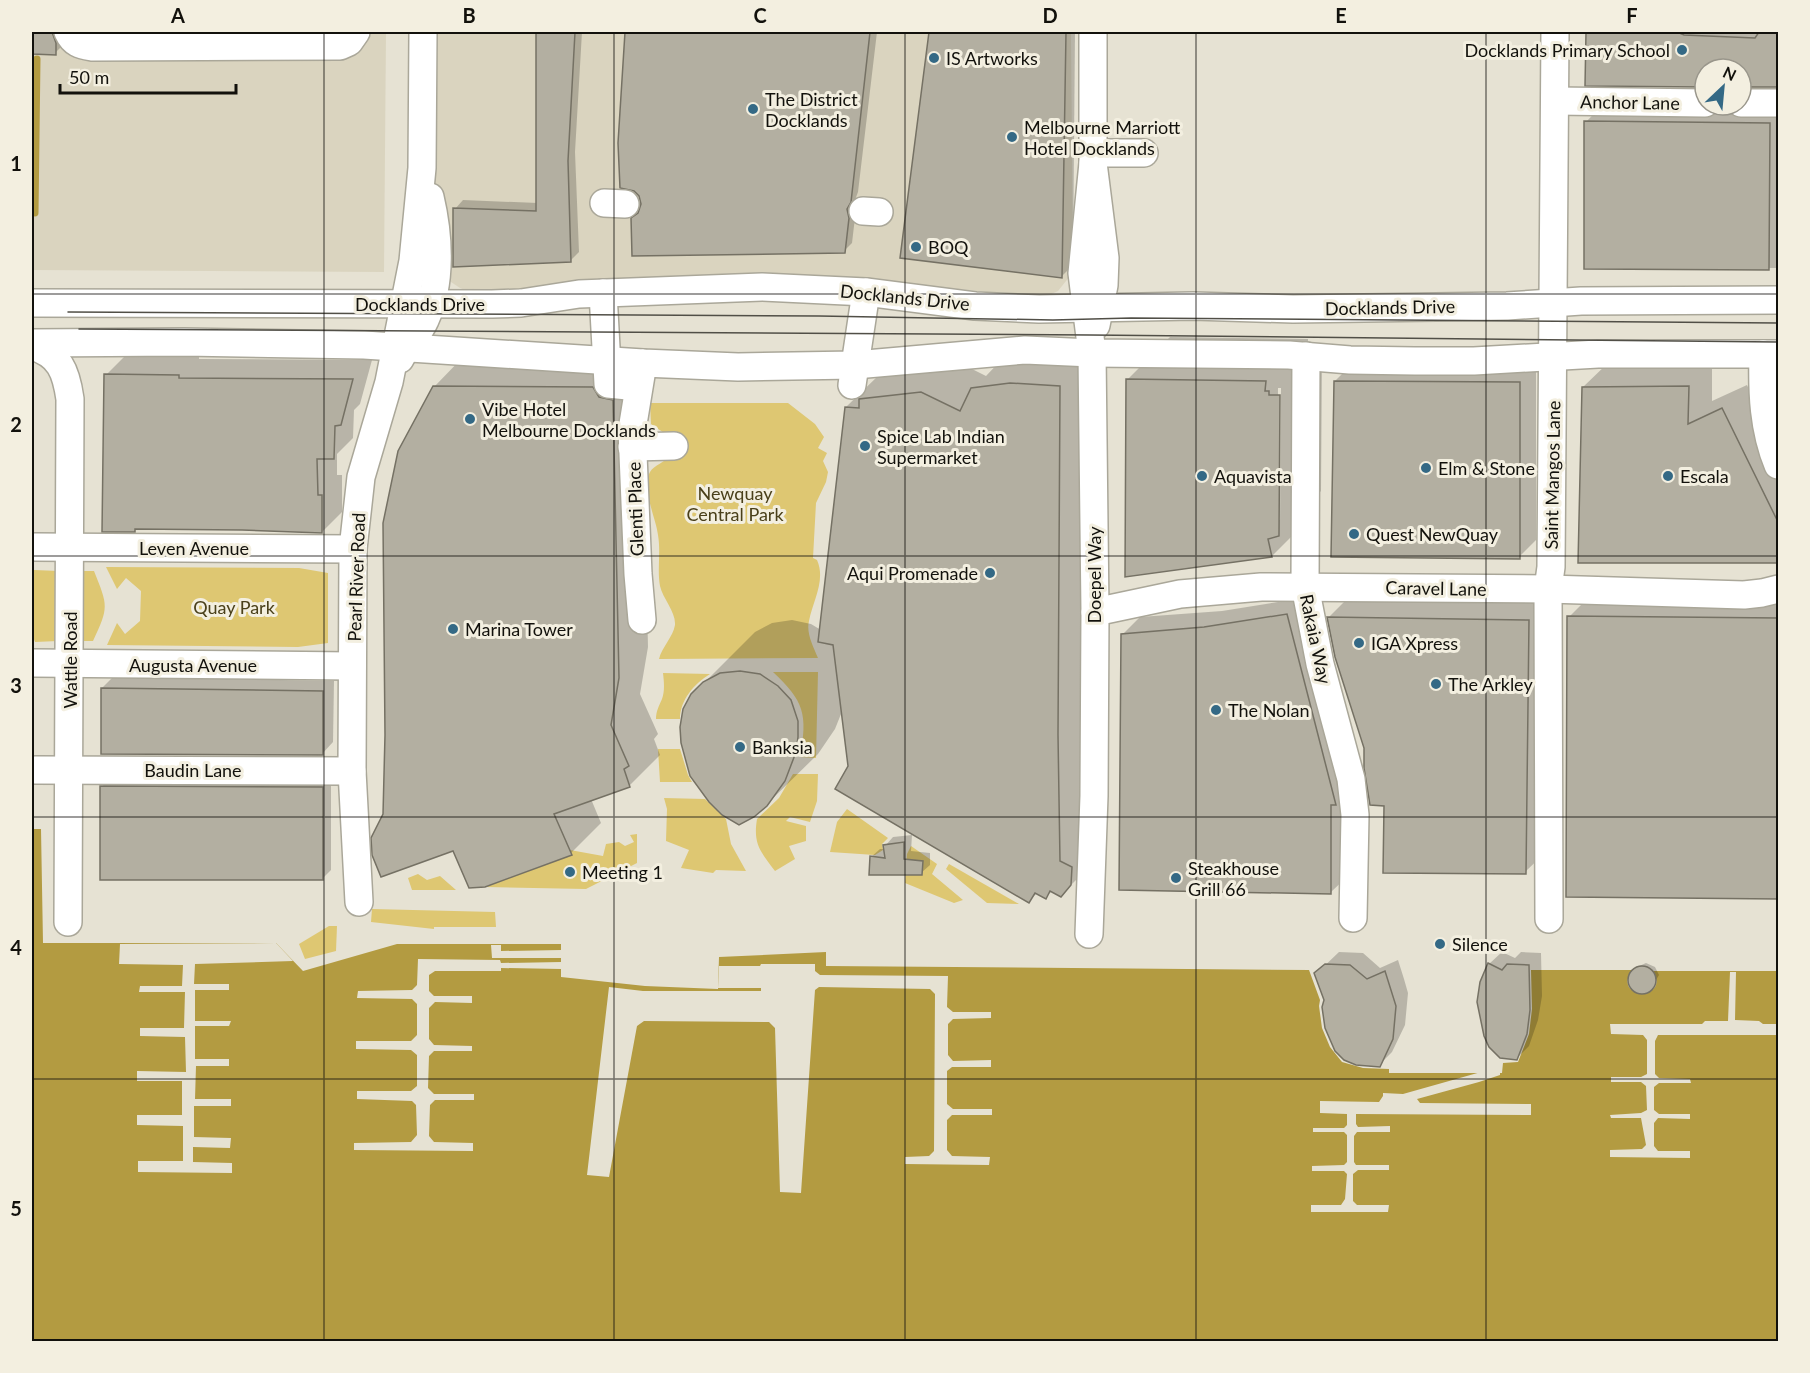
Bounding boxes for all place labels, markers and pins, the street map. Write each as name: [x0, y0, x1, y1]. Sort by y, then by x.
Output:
place label: Docklands Primary School: [1465, 39, 1670, 61]
marker: Docklands Primary School: [1675, 43, 1689, 57]
place label: IS Artworks: [946, 47, 1038, 69]
marker: IS Artworks: [927, 51, 941, 65]
place label: The District Docklands: [765, 88, 858, 131]
marker: The District Docklands: [746, 102, 760, 116]
place label: Melbourne Marriott Hotel Docklands: [1024, 116, 1181, 159]
marker: Melbourne Marriott Hotel Docklands: [1005, 130, 1019, 144]
place label: BOQ: [928, 236, 969, 258]
marker: BOQ: [909, 240, 923, 254]
place label: Vibe Hotel Melbourne Docklands: [482, 398, 656, 441]
marker: Vibe Hotel Melbourne Docklands: [463, 412, 477, 426]
place label: Spice Lab Indian Supermarket: [877, 425, 1005, 468]
marker: Spice Lab Indian Supermarket: [858, 439, 872, 453]
place label: Elm & Stone: [1438, 457, 1535, 479]
marker: Elm & Stone: [1419, 461, 1433, 475]
place label: Aquavista: [1214, 465, 1292, 487]
place label: Escala: [1680, 465, 1729, 487]
marker: Aquavista: [1195, 469, 1209, 483]
marker: Escala: [1661, 469, 1675, 483]
place label: Quest NewQuay: [1366, 523, 1499, 545]
marker: Quest NewQuay: [1347, 527, 1361, 541]
place label: Aqui Promenade: [847, 562, 978, 584]
marker: Aqui Promenade: [983, 566, 997, 580]
place label: Marina Tower: [465, 618, 573, 640]
marker: Marina Tower: [446, 622, 460, 636]
place label: IGA Xpress: [1371, 632, 1458, 654]
marker: IGA Xpress: [1352, 636, 1366, 650]
place label: The Arkley: [1448, 673, 1533, 695]
marker: The Arkley: [1429, 677, 1443, 691]
place label: The Nolan: [1228, 699, 1310, 721]
marker: The Nolan: [1209, 703, 1223, 717]
place label: Banksia: [752, 736, 813, 758]
marker: Banksia: [733, 740, 747, 754]
place label: Steakhouse Grill 66: [1188, 857, 1279, 900]
place label: Meeting 1: [582, 861, 663, 883]
marker: Meeting 1: [563, 865, 577, 879]
marker: Steakhouse Grill 66: [1169, 871, 1183, 885]
place label: Silence: [1452, 933, 1508, 955]
marker: Silence: [1433, 937, 1447, 951]

